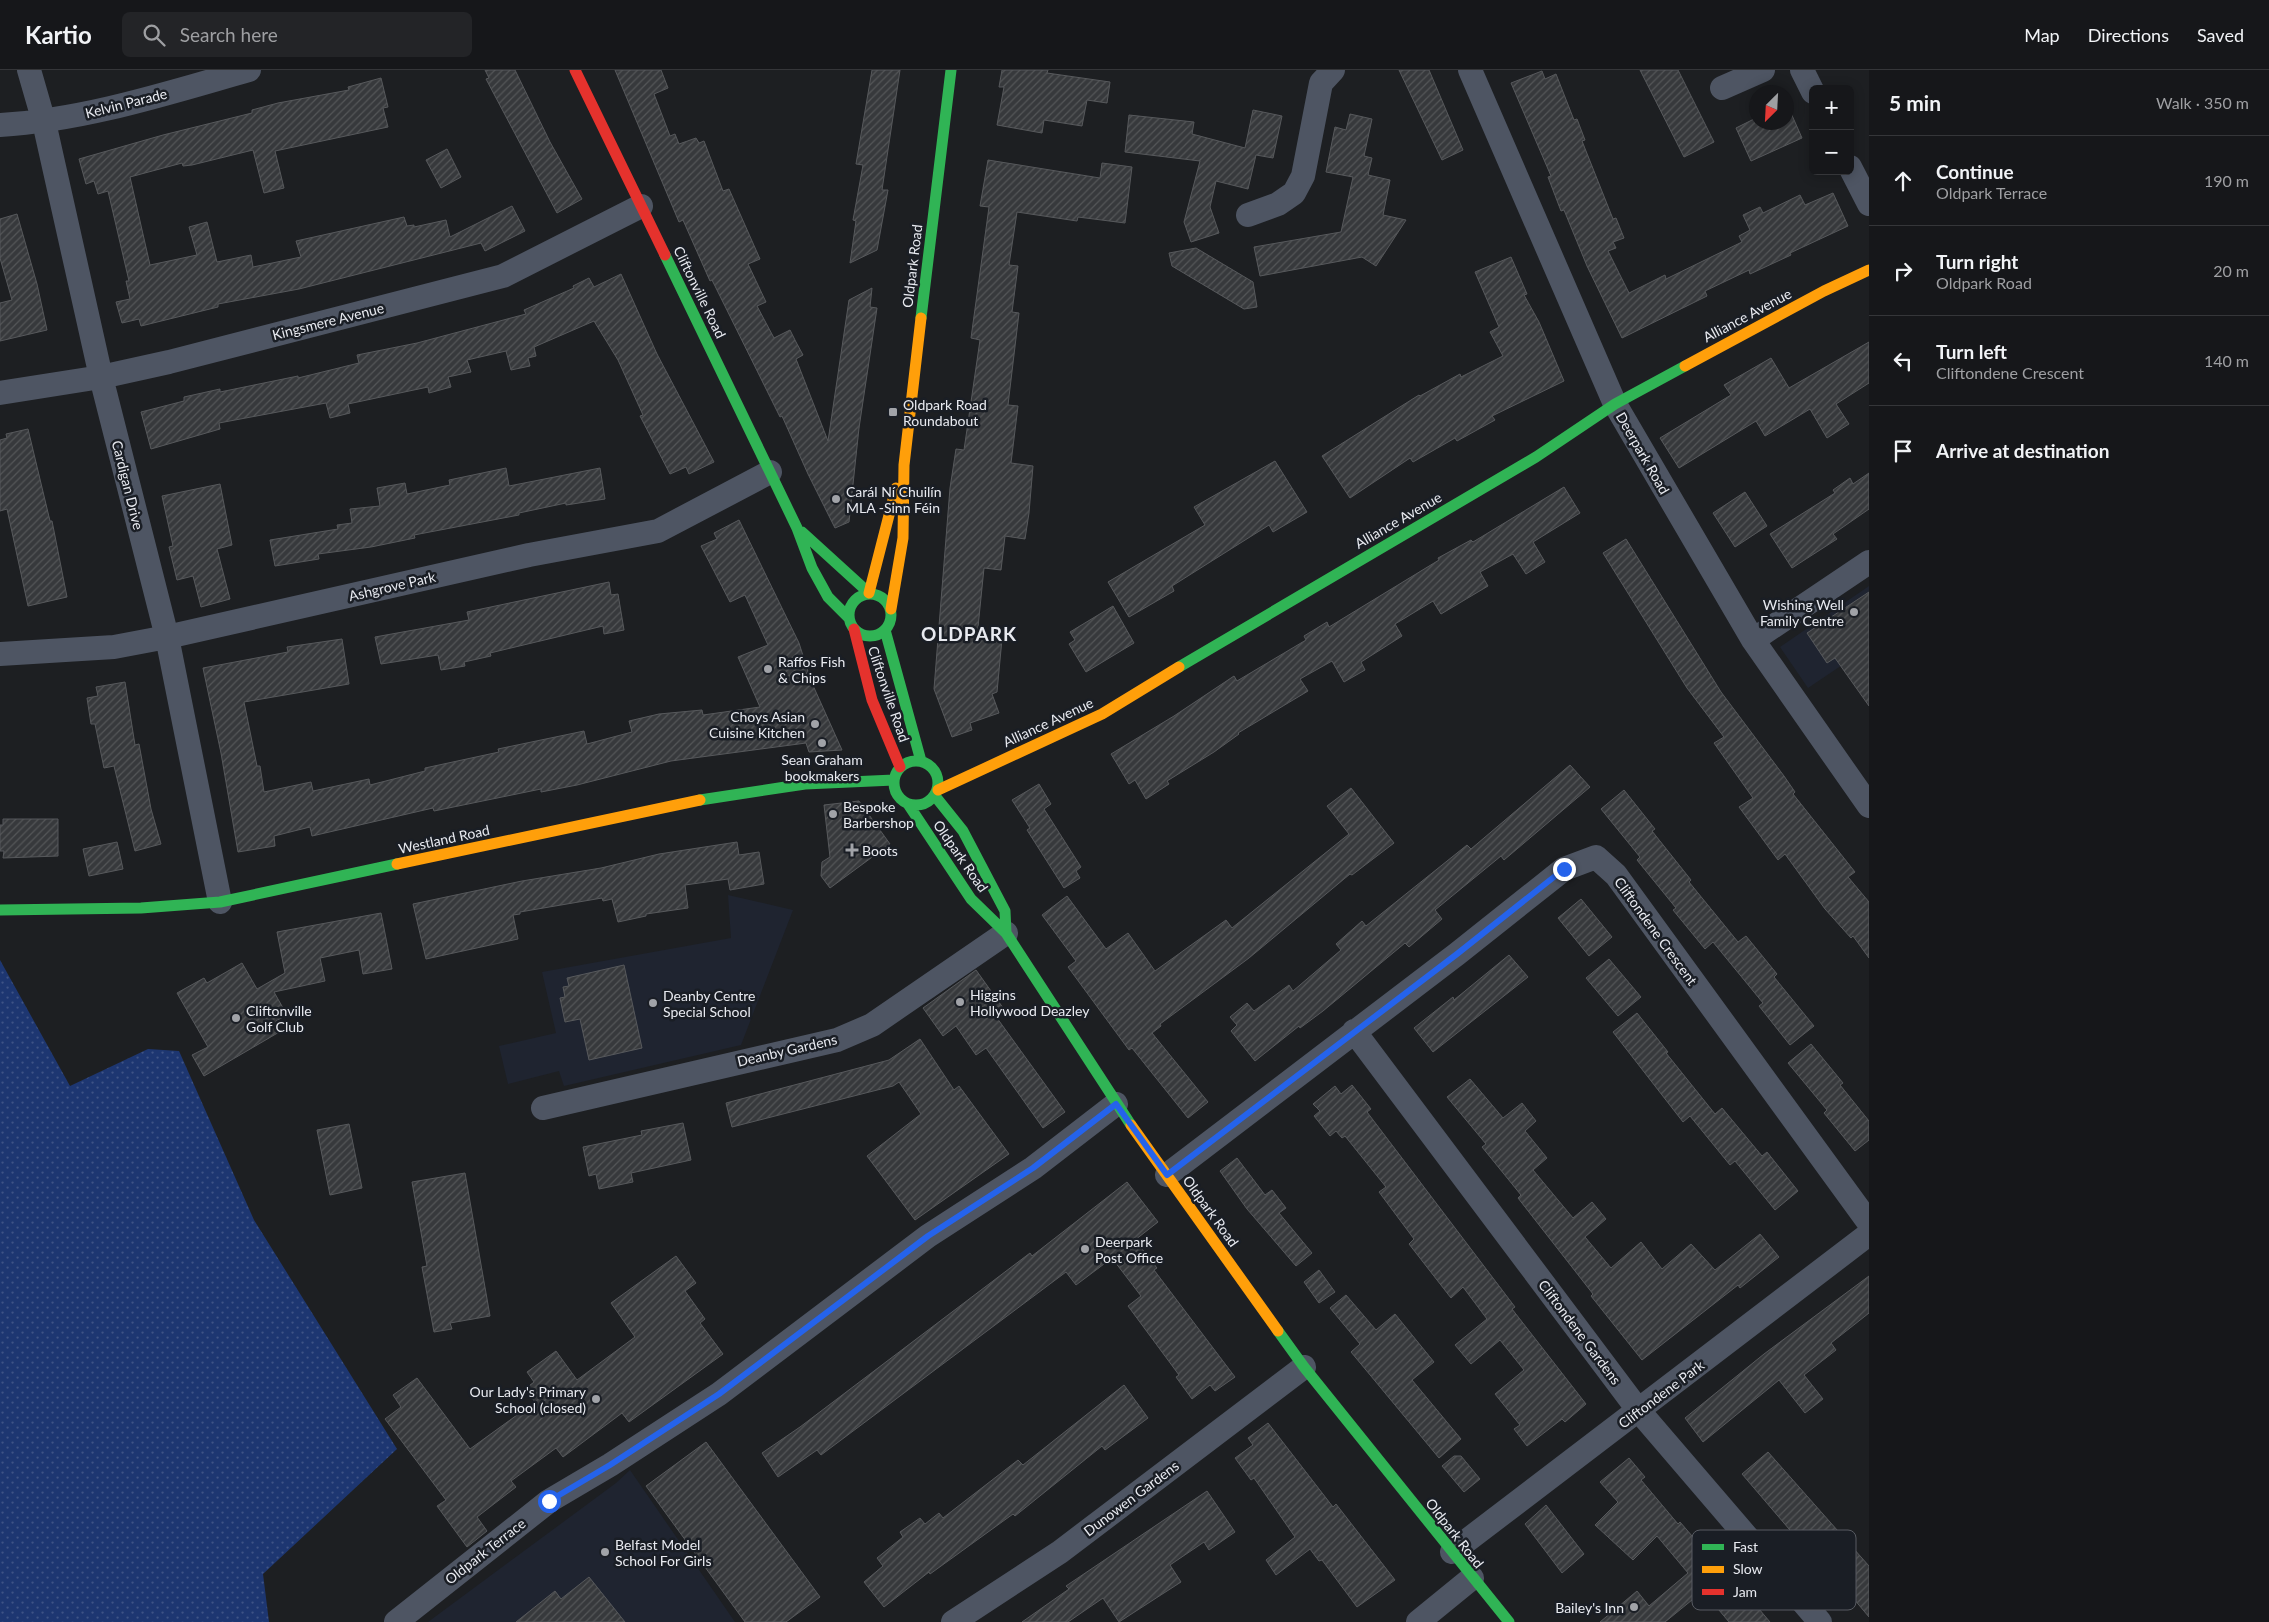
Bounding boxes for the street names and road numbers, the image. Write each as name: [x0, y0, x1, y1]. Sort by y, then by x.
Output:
street label: Kelvin Parade: [83, 85, 169, 121]
street label: Oldpark Road: [898, 223, 926, 309]
street label: Cliftonville Road: [670, 243, 730, 341]
street label: Alliance Avenue: [1700, 285, 1794, 345]
street label: Kingsmere Avenue: [270, 299, 386, 343]
street label: Deerpark Road: [1613, 409, 1673, 497]
street label: Cardigan Drive: [109, 439, 147, 531]
street label: Alliance Avenue: [1351, 488, 1445, 552]
street label: Ashgrove Park: [347, 568, 438, 604]
street label: Cliftonville Road: [865, 644, 913, 744]
street label: Alliance Avenue: [1000, 694, 1096, 750]
street label: Oldpark Road: [930, 817, 992, 895]
street label: Westland Road: [397, 821, 491, 857]
street label: Cliftondene Crescent: [1611, 874, 1701, 988]
street label: Deanby Gardens: [735, 1030, 839, 1070]
street label: Oldpark Road: [1179, 1172, 1243, 1250]
street label: Cliftondene Gardens: [1535, 1276, 1625, 1388]
street label: Cliftondene Park: [1615, 1356, 1708, 1432]
street label: Dunowen Gardens: [1080, 1457, 1182, 1539]
street label: Oldpark Road: [1422, 1495, 1488, 1571]
street label: Oldpark Terrace: [441, 1514, 529, 1588]

